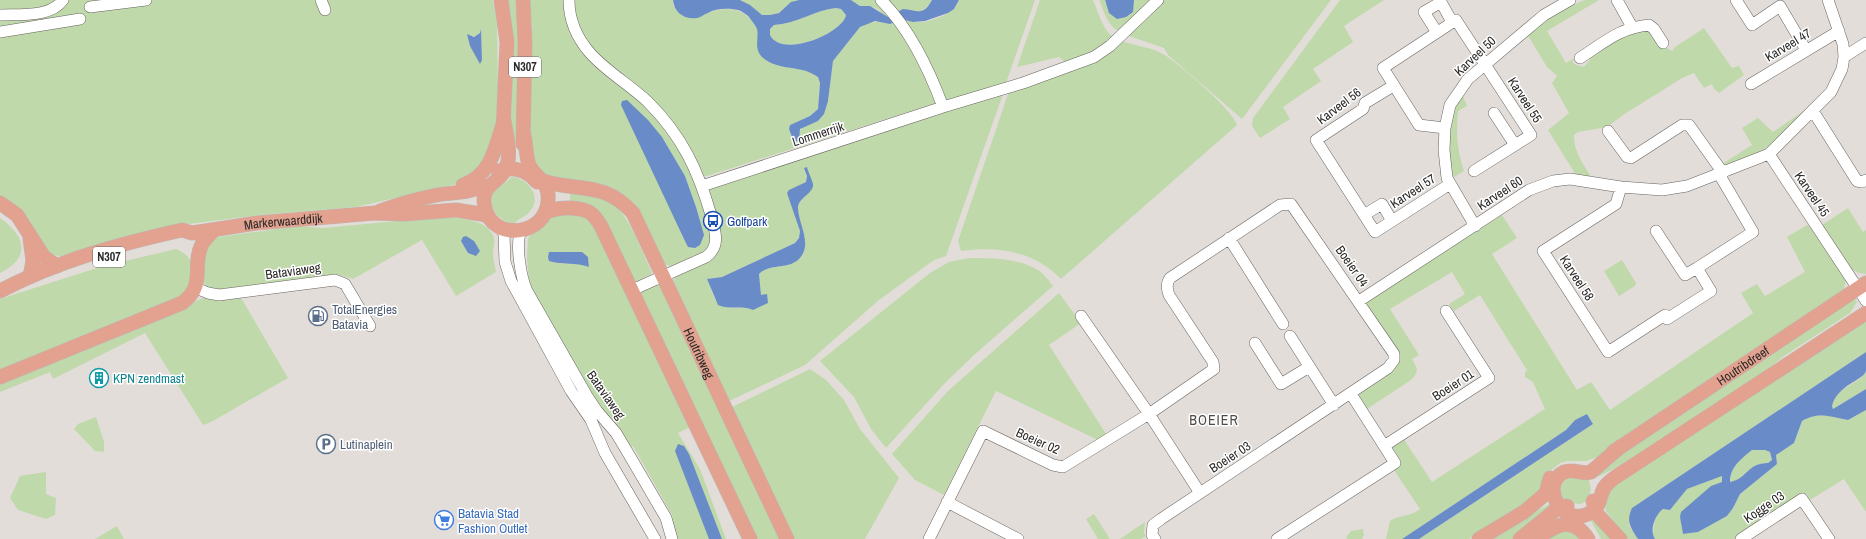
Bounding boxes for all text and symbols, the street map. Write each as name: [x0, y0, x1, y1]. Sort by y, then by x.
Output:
street label: Karveel 47: [1762, 25, 1814, 65]
street label: Karveel 50: [1451, 32, 1499, 80]
road number: N307: [509, 57, 541, 77]
street label: Karveel 55: [1504, 74, 1546, 126]
street label: Karveel 56: [1314, 84, 1365, 128]
street label: Lommerrijk: [790, 117, 847, 150]
street label: Karveel 45: [1791, 168, 1833, 220]
street label: Karveel 57: [1387, 170, 1439, 212]
street label: Karveel 60: [1474, 172, 1526, 214]
street label: Markerwaarddijk: [243, 209, 324, 233]
bus stop icon: Golfpark: [702, 210, 724, 232]
place label: Golfpark: [727, 213, 768, 230]
street label: Boeier 04: [1332, 242, 1372, 290]
road number: N307: [93, 247, 125, 267]
street label: Karveel 58: [1556, 252, 1598, 304]
street label: Bataviaweg: [264, 259, 322, 283]
place label: TotalEnergies Batavia: [332, 301, 397, 333]
fuel station icon: TotalEnergies Batavia: [307, 305, 329, 327]
street label: Houtribweg: [680, 325, 719, 382]
street label: Houtribdreef: [1713, 342, 1772, 389]
street label: Boeier 01: [1429, 365, 1477, 405]
building icon: KPN zendmast: [88, 367, 110, 389]
street label: Bataviaweg: [583, 367, 629, 423]
place label: KPN zendmast: [113, 370, 184, 387]
district label: BOEIER: [1189, 411, 1239, 429]
street label: Boeier 02: [1013, 424, 1063, 458]
parking icon: Lutinaplein: [315, 433, 337, 455]
place label: Lutinaplein: [340, 436, 393, 453]
street label: Boeier 03: [1206, 437, 1254, 477]
street label: Kogge 03: [1740, 487, 1788, 527]
place label: Batavia Stad Fashion Outlet: [458, 505, 527, 537]
supermarket icon: Batavia Stad Fashion Outlet: [433, 509, 455, 531]

